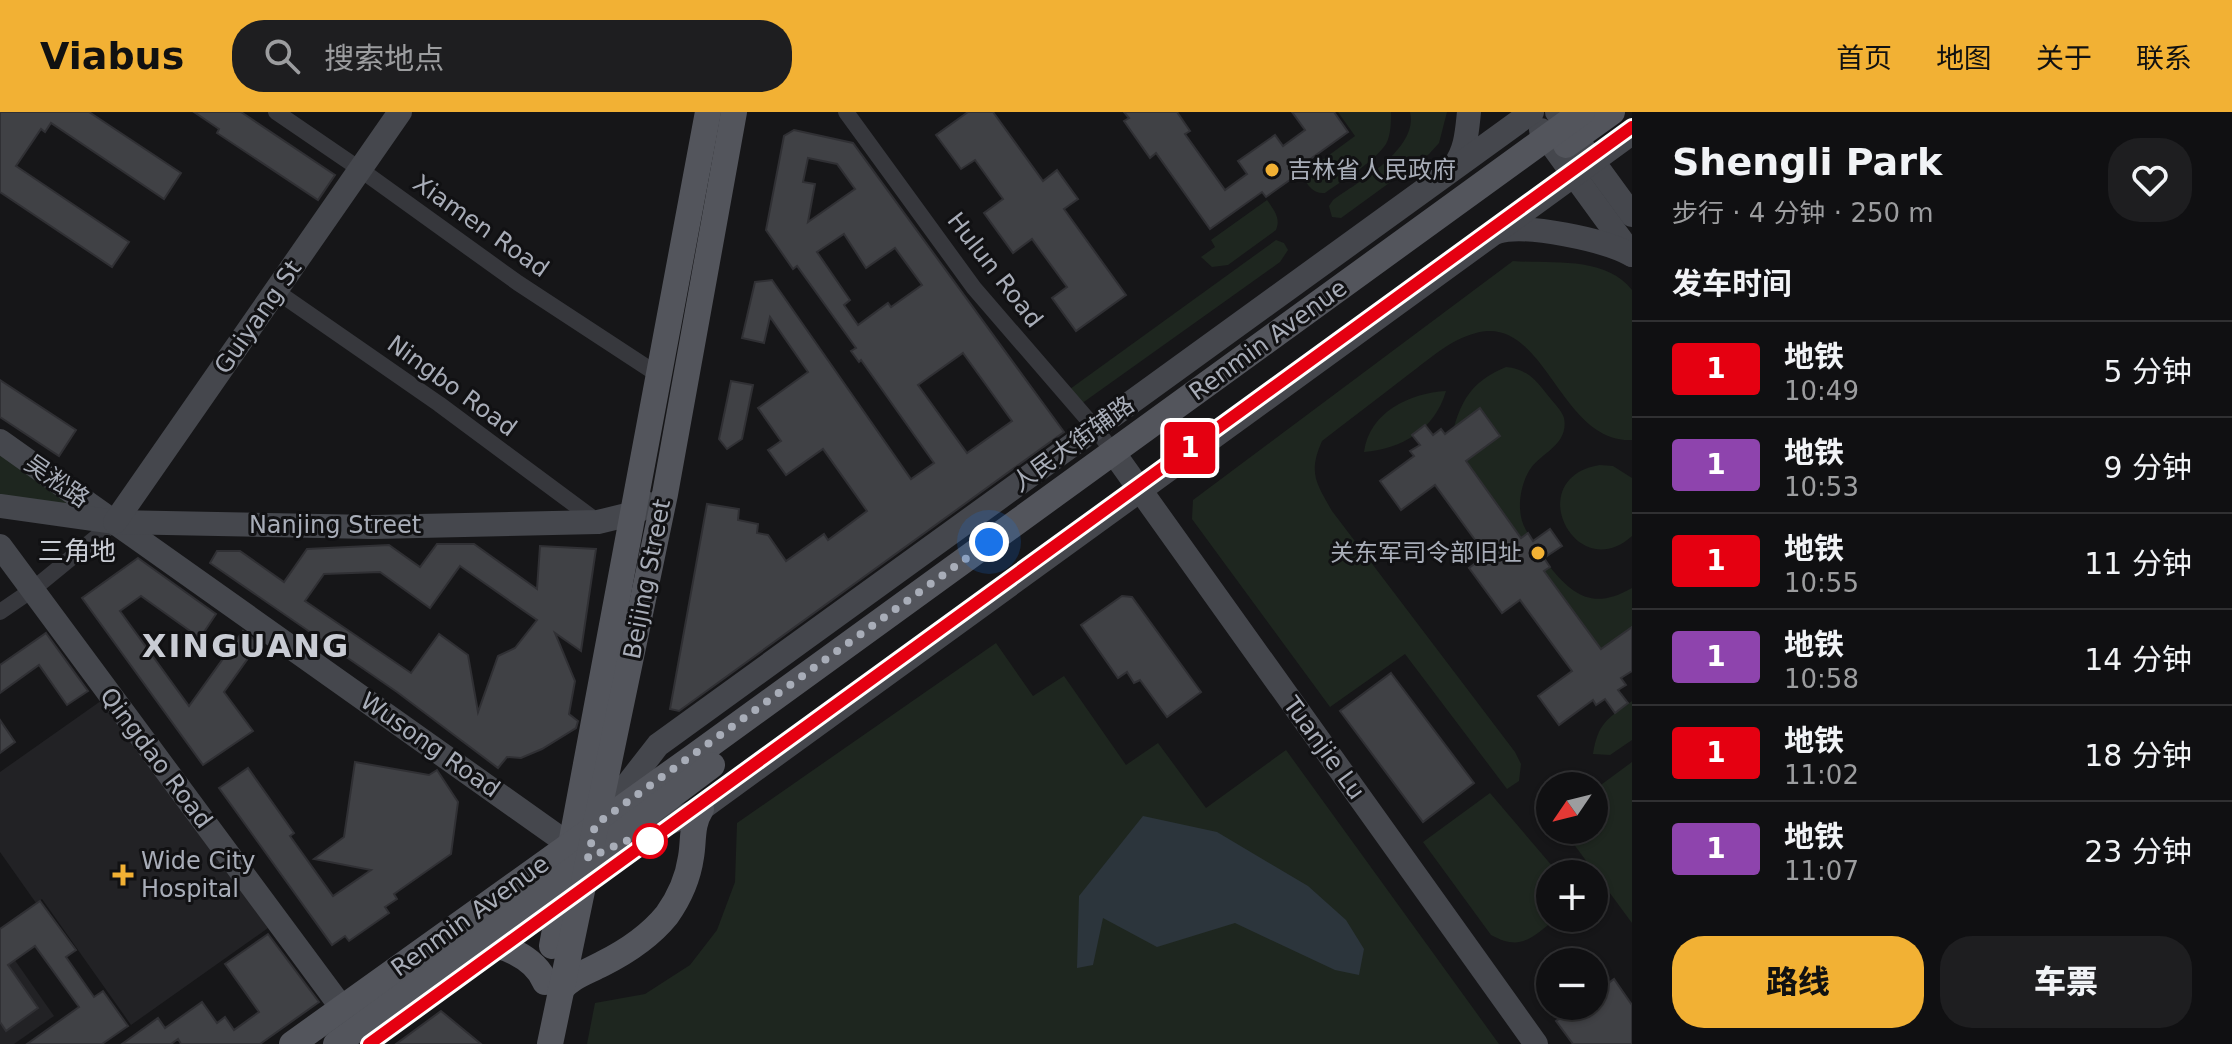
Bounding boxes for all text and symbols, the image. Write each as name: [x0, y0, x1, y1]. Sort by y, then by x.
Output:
search box: [232, 20, 792, 92]
text: Viabus: [40, 34, 184, 78]
icon: search: [260, 34, 304, 78]
text: 搜索地点: [324, 41, 444, 76]
text: 首页: [1836, 42, 1892, 75]
text: 地图: [1936, 42, 1992, 75]
text: 关于: [2036, 42, 2092, 75]
text: 联系: [2136, 42, 2192, 75]
button: heart: [2108, 138, 2192, 222]
text: Shengli Park: [1672, 140, 1942, 184]
place label: 吉林省人民政府: [1288, 156, 1456, 184]
marker: 吉林省人民政府: [1263, 161, 1281, 179]
street label: Xiamen Road: [408, 169, 554, 283]
text: 步行 · 4 分钟 · 250 m: [1672, 198, 1934, 228]
street label: Hulun Road: [941, 207, 1049, 333]
street label: Guiyang St: [209, 255, 307, 379]
text: 发车时间: [1672, 266, 1792, 301]
street label: Renmin Avenue: [1184, 274, 1352, 406]
street label: Ningbo Road: [382, 330, 522, 442]
text: 地铁: [1784, 339, 1844, 374]
text: 1: [1706, 352, 1726, 385]
text: 5 分钟: [2103, 354, 2192, 389]
text: 10:49: [1784, 376, 1859, 406]
street label: 人民大街辅路: [1007, 390, 1139, 498]
line badge: 1: [1164, 422, 1216, 474]
text: 1: [1180, 431, 1200, 464]
text: 地铁: [1784, 435, 1844, 470]
text: 1: [1706, 448, 1726, 481]
street label: 吴淞路: [19, 449, 95, 513]
text: 9 分钟: [2103, 450, 2192, 485]
text: 10:53: [1784, 472, 1859, 502]
street label: Beijing Street: [618, 497, 676, 661]
street label: Nanjing Street: [249, 511, 421, 539]
your location: [969, 522, 1009, 562]
text: 地铁: [1784, 531, 1844, 566]
district label: 三角地: [38, 536, 116, 566]
place label: 关东军司令部旧址: [1330, 539, 1522, 567]
marker: 关东军司令部旧址: [1529, 544, 1547, 562]
text: 1: [1706, 544, 1726, 577]
text: 11 分钟: [2084, 546, 2192, 581]
text: 10:55: [1784, 568, 1859, 598]
district label: XINGUANG: [142, 627, 350, 665]
text: 地铁: [1784, 627, 1844, 662]
text: 1: [1706, 640, 1726, 673]
text: 14 分钟: [2084, 642, 2192, 677]
text: 10:58: [1784, 664, 1859, 694]
street label: Qingdao Road: [94, 682, 218, 834]
street label: Wusong Road: [355, 687, 505, 803]
street label: Tuanjie Lu: [1277, 690, 1371, 805]
text: 地铁: [1784, 723, 1844, 758]
text: 1: [1706, 736, 1726, 769]
text: 18 分钟: [2084, 738, 2192, 773]
text: 11:02: [1784, 760, 1859, 790]
north arrow: [1536, 772, 1608, 844]
map controls: [1536, 772, 1608, 1020]
text: 地铁: [1784, 819, 1844, 854]
unlabelled marker: [633, 824, 667, 858]
text: 1: [1706, 832, 1726, 865]
text: 23 分钟: [2084, 834, 2192, 869]
place label: Wide City Hospital: [141, 847, 256, 903]
street label: Renmin Avenue: [386, 850, 554, 982]
text: 11:07: [1784, 856, 1859, 886]
button: +: [1536, 860, 1608, 932]
marker: Wide City Hospital: [112, 864, 134, 886]
button: 路线: [1672, 936, 1924, 1028]
button: 车票: [1940, 936, 2192, 1028]
button: −: [1536, 948, 1608, 1020]

